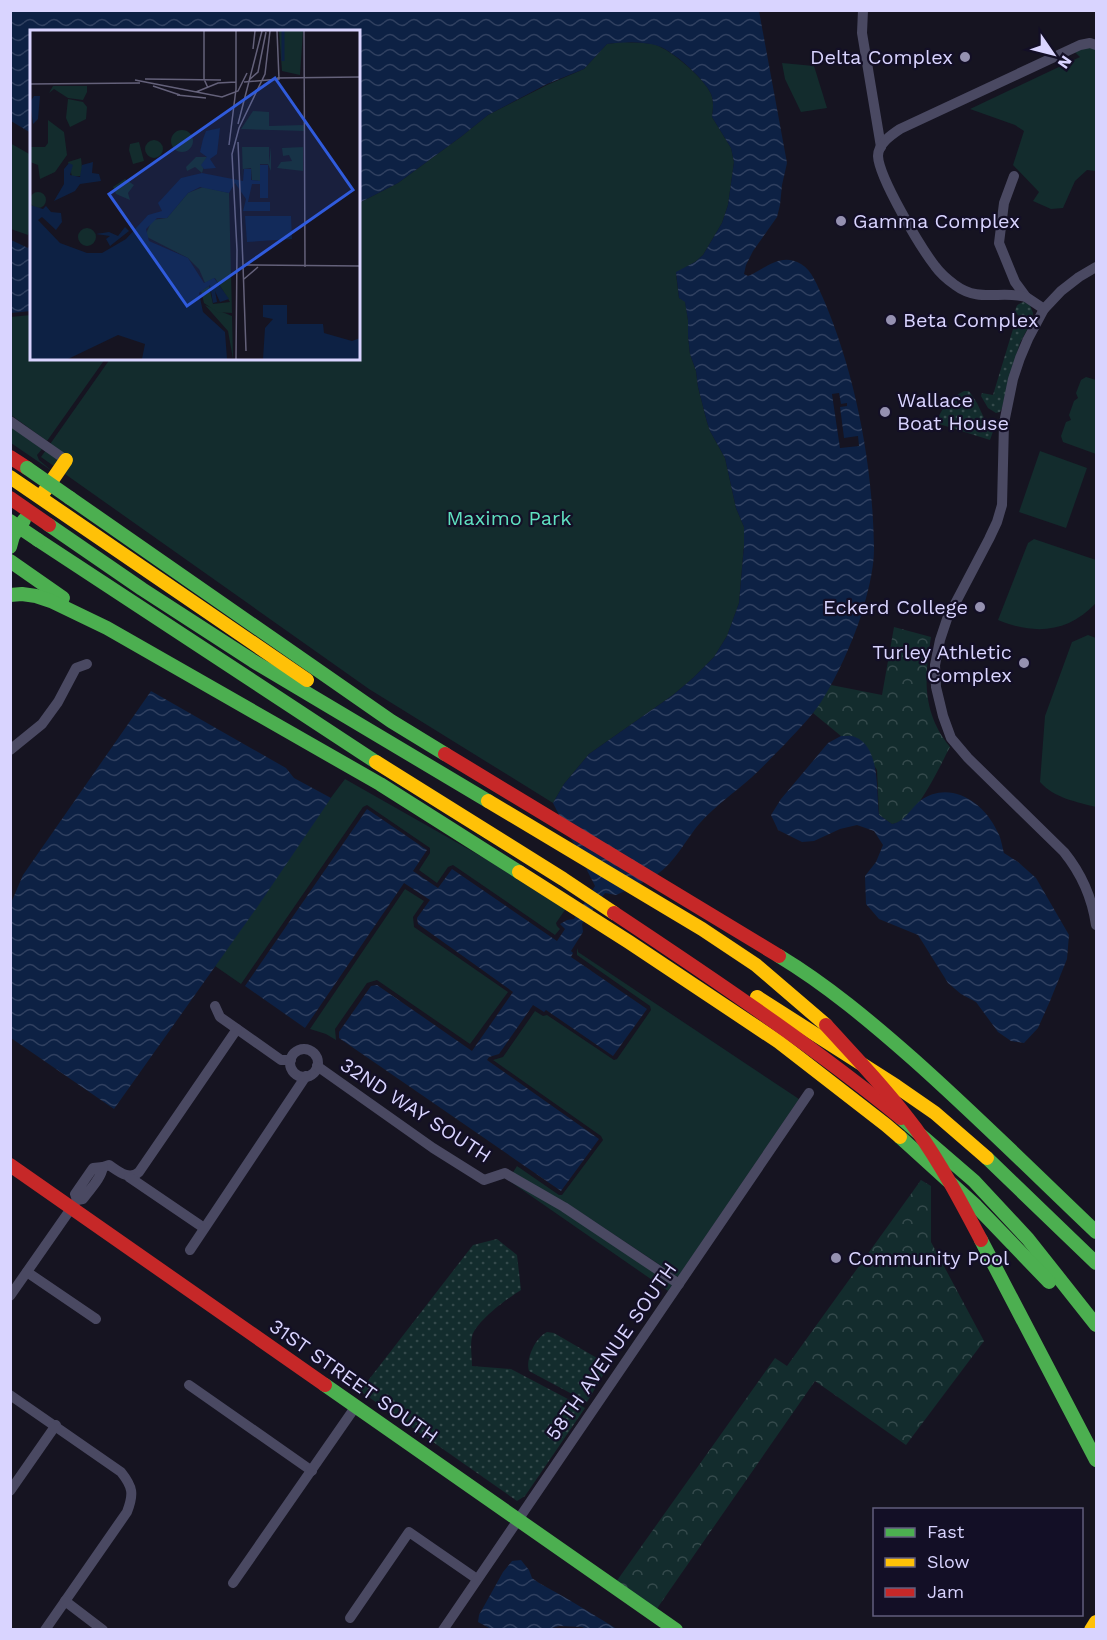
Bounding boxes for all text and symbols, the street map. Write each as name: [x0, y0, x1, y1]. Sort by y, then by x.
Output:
north arrow: [1023, 24, 1083, 84]
inset map: [30, 30, 360, 360]
place label: Delta Complex: [810, 45, 953, 69]
marker: Delta Complex: [958, 50, 972, 64]
text: N: [1054, 52, 1076, 73]
place label: Gamma Complex: [853, 209, 1020, 233]
marker: Gamma Complex: [834, 214, 848, 228]
place label: Beta Complex: [903, 308, 1039, 332]
marker: Beta Complex: [884, 313, 898, 327]
place label: Wallace Boat House: [897, 388, 1009, 435]
marker: Wallace Boat House: [878, 405, 892, 419]
park label: Maximo Park: [446, 506, 572, 530]
place label: Eckerd College: [823, 595, 968, 619]
marker: Eckerd College: [973, 600, 987, 614]
place label: Turley Athletic Complex: [872, 640, 1012, 687]
marker: Turley Athletic Complex: [1017, 656, 1031, 670]
street label: 32ND WAY SOUTH: [336, 1052, 496, 1168]
place label: Community Pool: [848, 1246, 1009, 1270]
marker: Community Pool: [829, 1251, 843, 1265]
street label: 58TH AVENUE SOUTH: [540, 1257, 682, 1445]
street label: 31ST STREET SOUTH: [265, 1314, 443, 1448]
legend: [873, 1508, 1083, 1616]
text: Fast: [927, 1521, 965, 1542]
text: Slow: [927, 1551, 970, 1572]
text: Jam: [927, 1581, 964, 1602]

